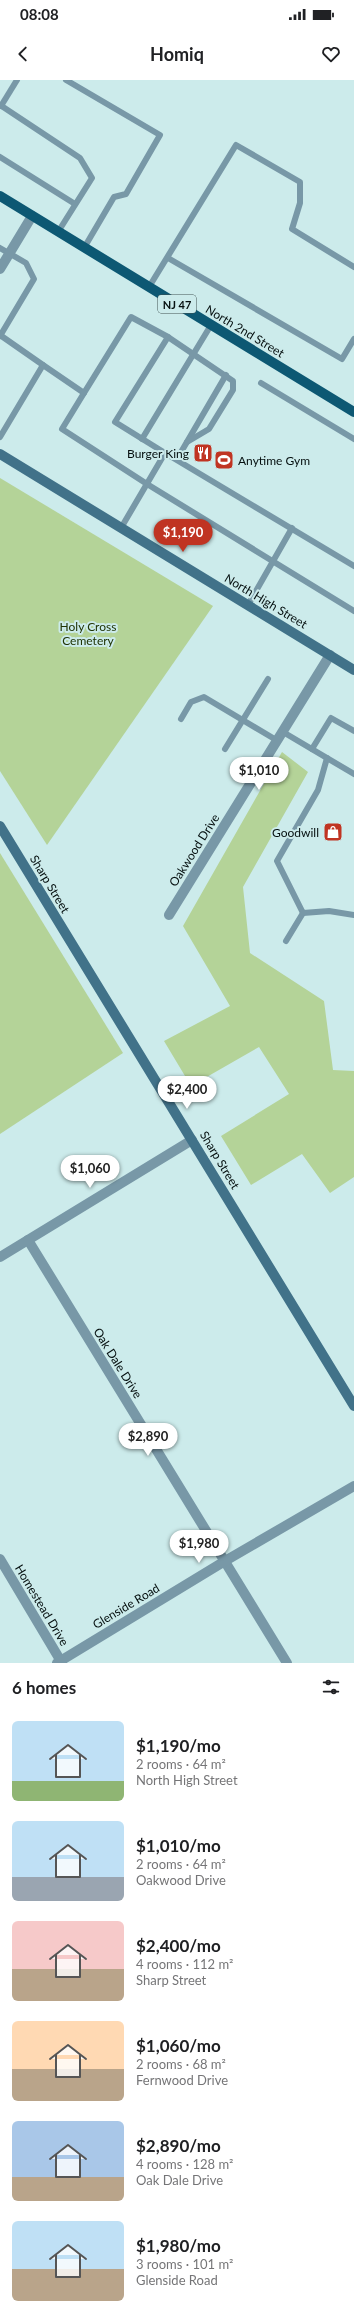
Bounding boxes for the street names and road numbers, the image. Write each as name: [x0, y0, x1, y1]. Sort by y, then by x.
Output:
road number: NJ 47: [158, 295, 196, 313]
street label: North 2nd Street: [203, 302, 288, 361]
street label: North High Street: [222, 570, 311, 632]
street label: Oakwood Drive: [166, 811, 222, 889]
street label: Sharp Street: [27, 852, 73, 916]
street label: Sharp Street: [197, 1128, 243, 1192]
street label: Oak Dale Drive: [90, 1325, 146, 1401]
street label: Homestead Drive: [12, 1562, 72, 1648]
street label: Glenside Road: [90, 1580, 162, 1632]

